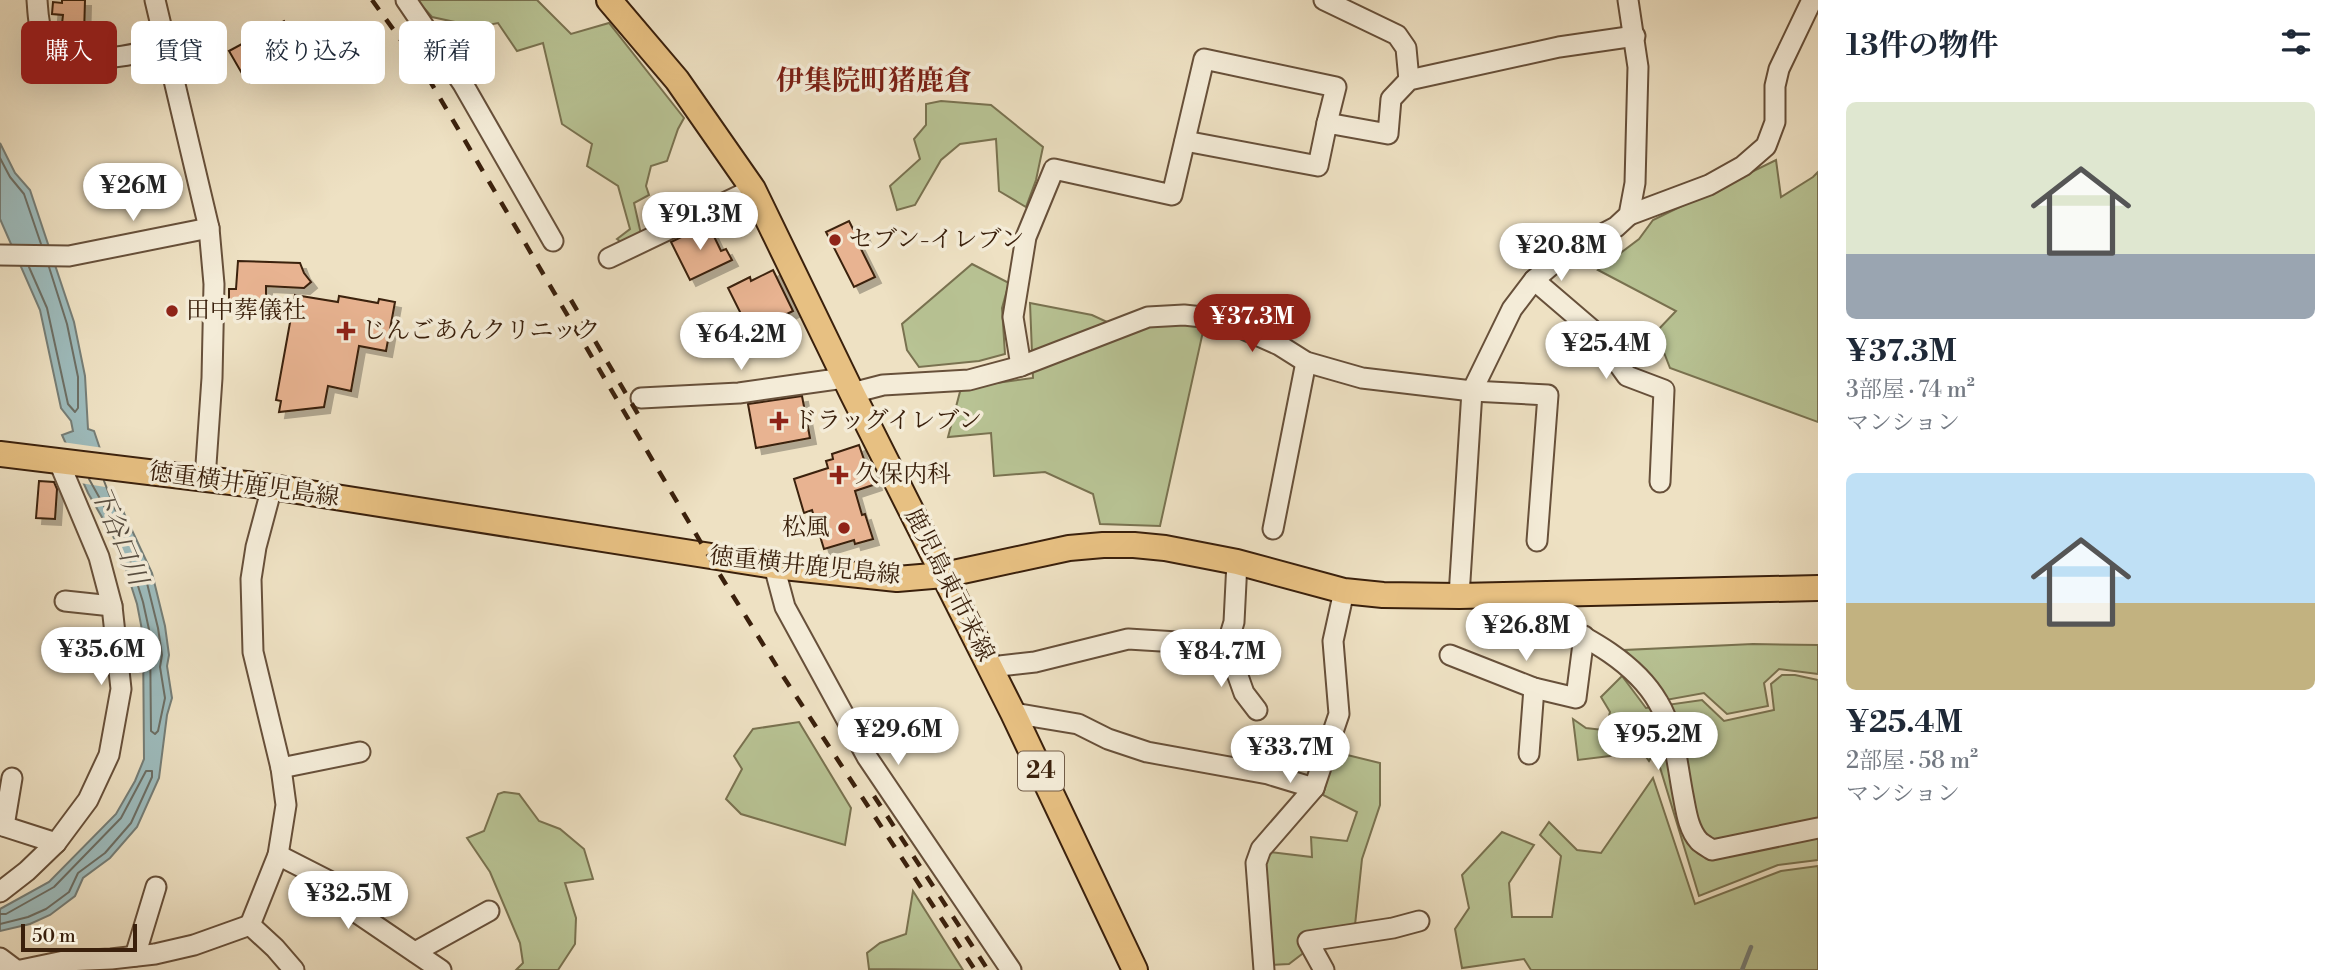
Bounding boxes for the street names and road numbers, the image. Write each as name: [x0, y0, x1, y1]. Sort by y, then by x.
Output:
street label: 徳重横井鹿児島線: [147, 457, 341, 513]
street label: 鹿児島東市来線: [897, 503, 1001, 667]
street label: 徳重横井鹿児島線: [708, 541, 902, 591]
road number: 24: [1018, 751, 1064, 790]

